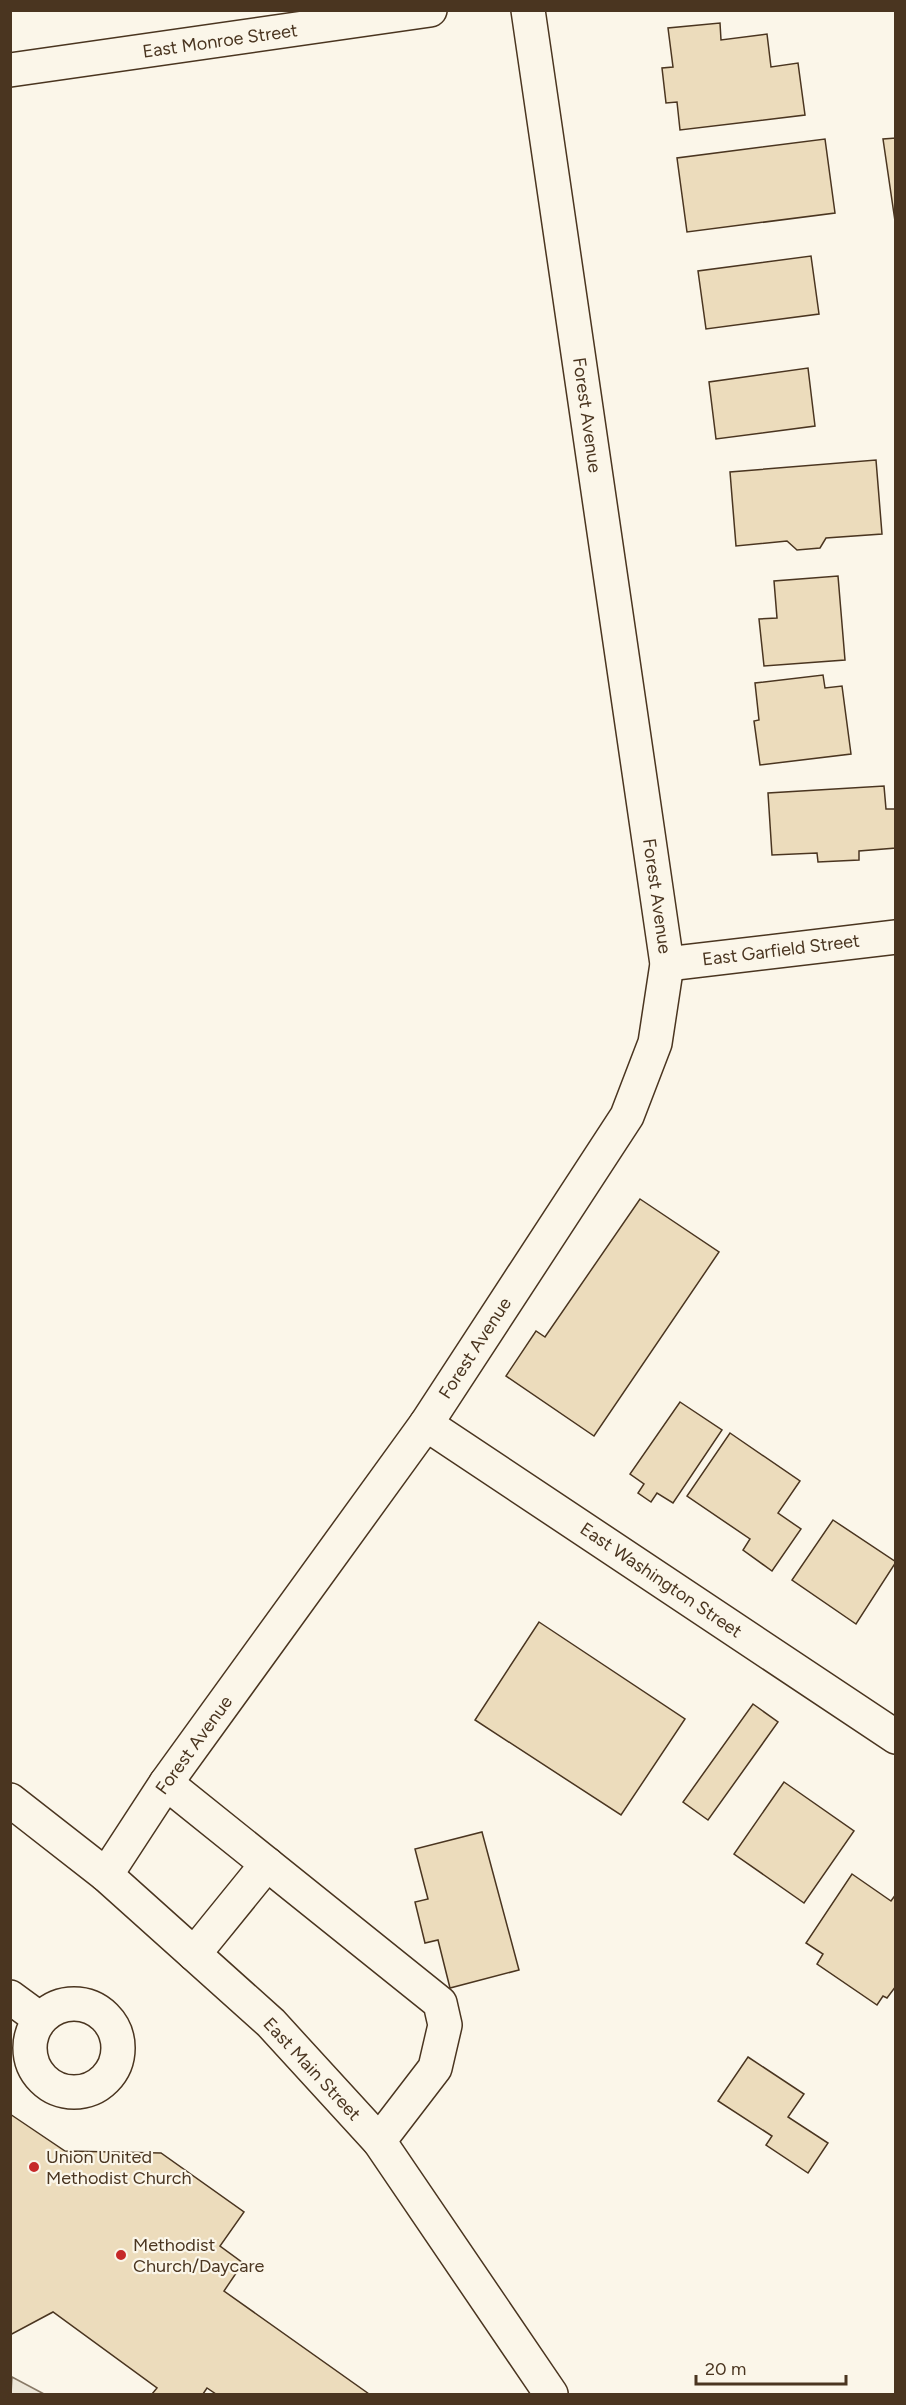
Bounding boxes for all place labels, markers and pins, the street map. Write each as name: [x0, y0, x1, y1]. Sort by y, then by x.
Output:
place label: Union United Methodist Church: [46, 2146, 192, 2189]
marker: Union United Methodist Church: [27, 2160, 41, 2174]
place label: Methodist Church/Daycare: [133, 2234, 265, 2277]
marker: Methodist Church/Daycare: [114, 2248, 128, 2262]

